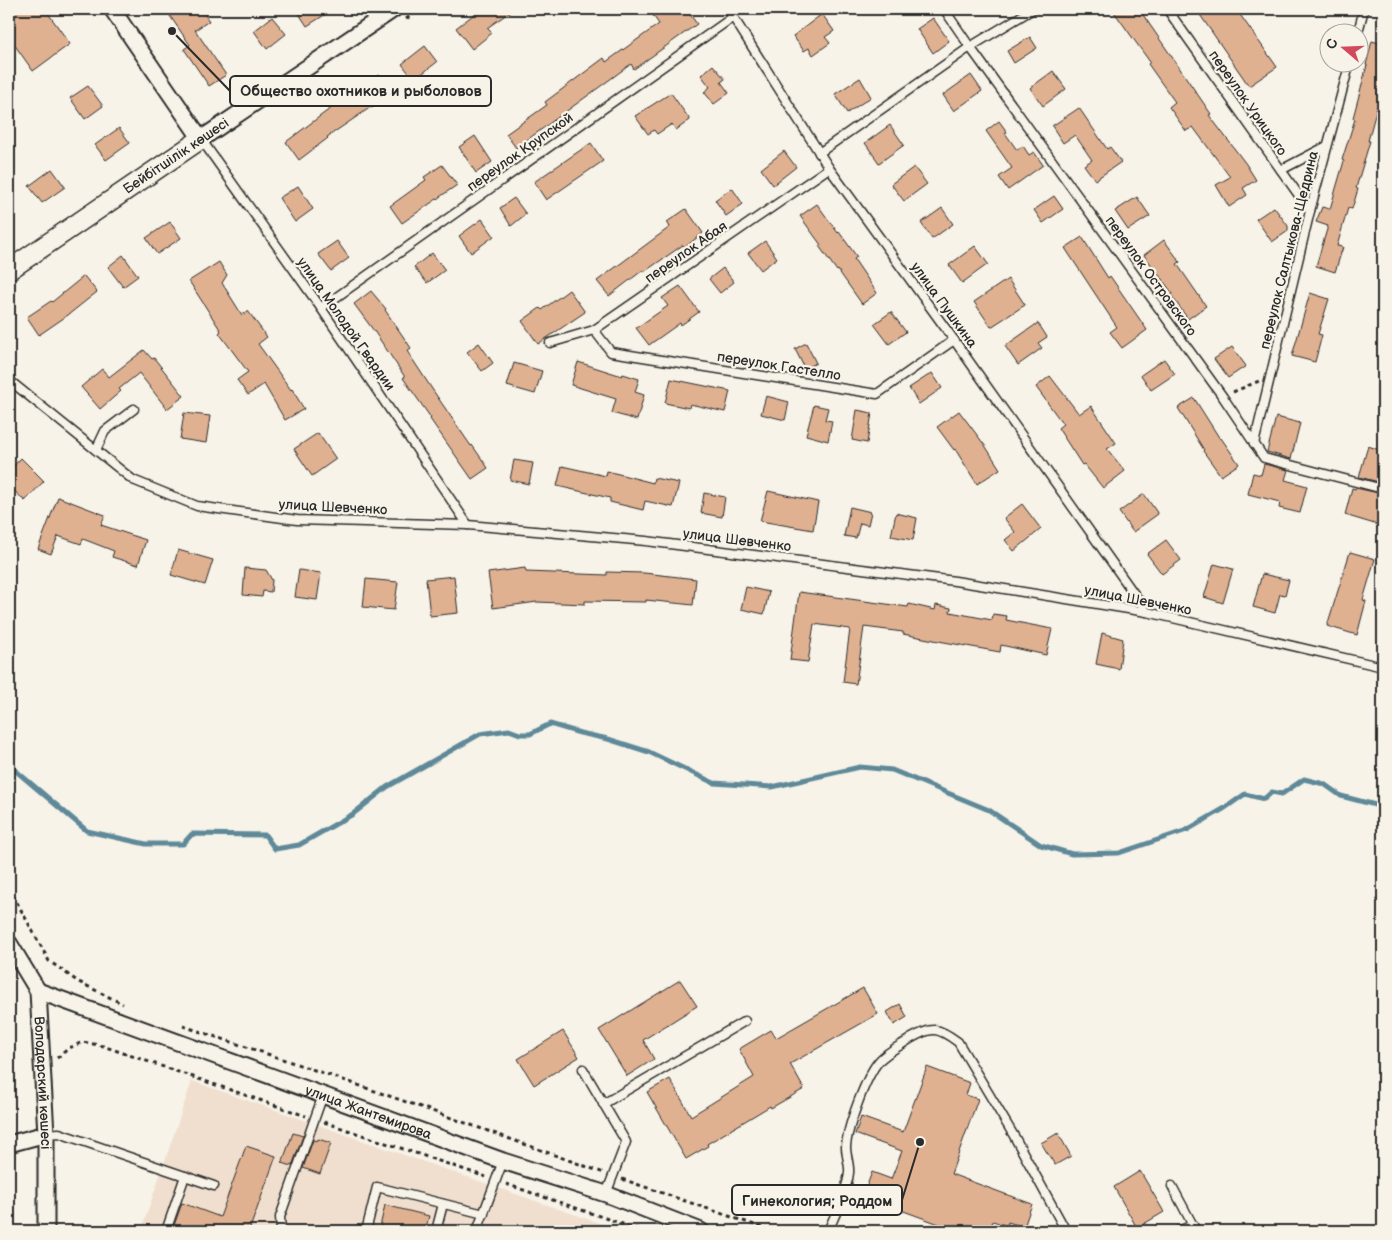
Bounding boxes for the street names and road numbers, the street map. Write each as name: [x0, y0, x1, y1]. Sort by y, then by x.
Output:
street label: переулок Урицкого: [1205, 47, 1291, 159]
street label: переулок Крупской: [464, 109, 576, 195]
street label: Бейбітшілік көшесі: [120, 114, 232, 198]
street label: переулок Салтыкова-Щедрина: [1256, 148, 1322, 351]
street label: переулок Островского: [1102, 213, 1200, 339]
street label: переулок Абая: [641, 217, 731, 287]
street label: улица Молодой Гвардии: [293, 254, 399, 394]
street label: улица Пушкина: [907, 259, 981, 352]
street label: переулок Гастелло: [716, 348, 842, 384]
street label: улица Шевченко: [278, 496, 388, 518]
street label: улица Шевченко: [682, 525, 792, 555]
street label: улица Шевченко: [1083, 581, 1193, 619]
street label: Володарский көшесі: [31, 1016, 55, 1149]
street label: улица Жантемирова: [303, 1081, 435, 1143]

